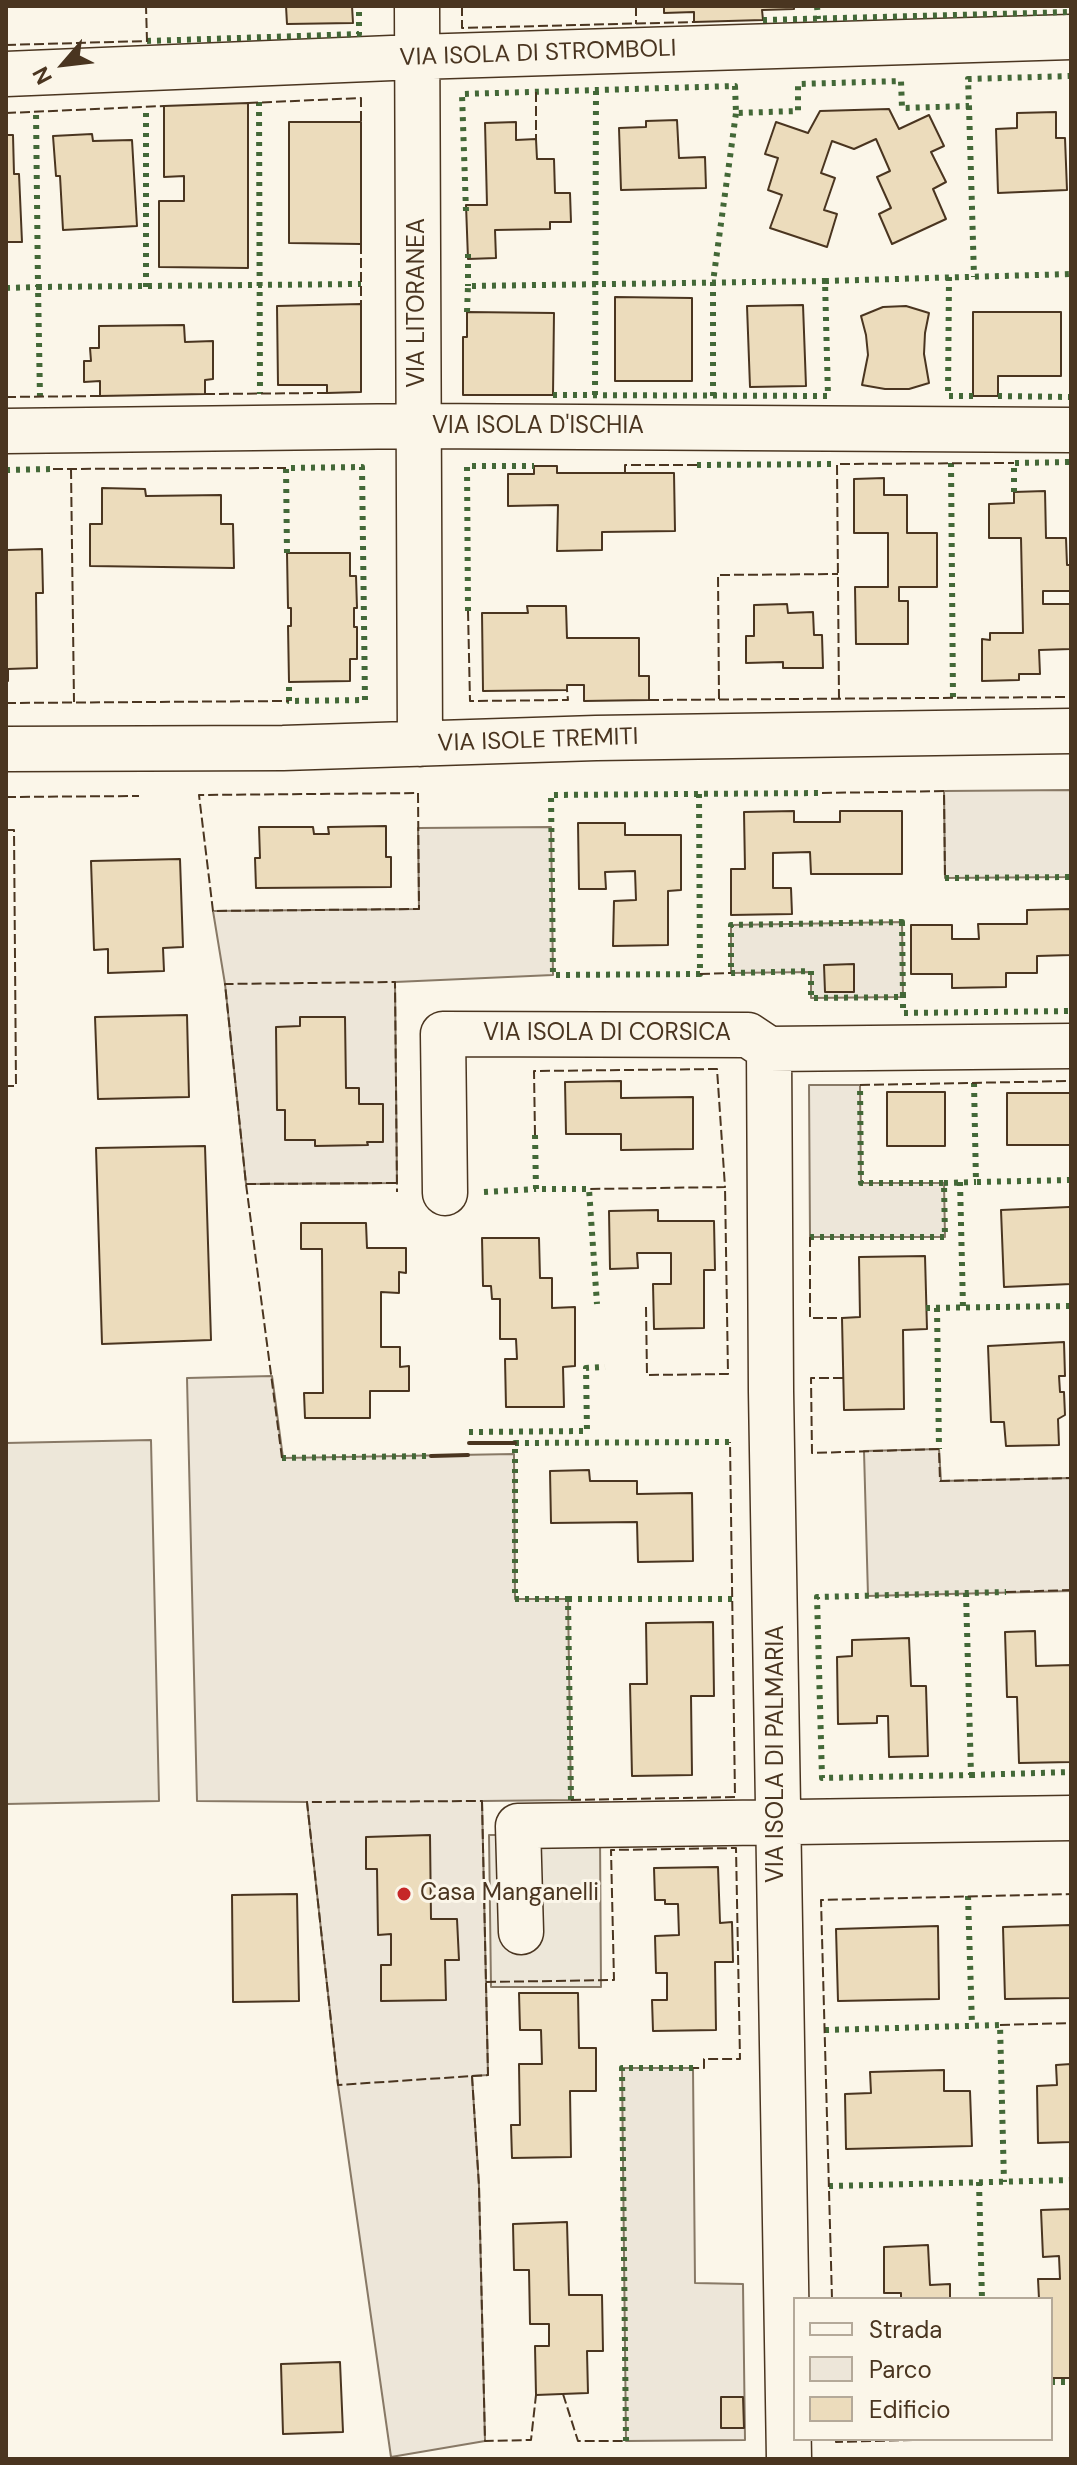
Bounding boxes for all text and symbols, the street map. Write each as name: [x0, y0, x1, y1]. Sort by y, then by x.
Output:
north arrow: [24, 24, 104, 104]
street label: VIA ISOLA DI STROMBOLI: [399, 35, 677, 73]
text: N: [26, 62, 59, 89]
street label: VIA LITORANEA: [404, 218, 432, 388]
street label: VIA ISOLA D'ISCHIA: [432, 413, 644, 441]
street label: VIA ISOLE TREMITI: [437, 723, 639, 759]
street label: VIA ISOLA DI CORSICA: [483, 1020, 731, 1048]
street label: VIA ISOLA DI PALMARIA: [763, 1625, 791, 1883]
place label: Casa Manganelli: [420, 1880, 599, 1908]
marker: Casa Manganelli: [395, 1885, 413, 1903]
legend: [793, 2297, 1053, 2441]
text: Strada: [869, 2314, 942, 2345]
text: Parco: [869, 2354, 932, 2385]
text: Edificio: [869, 2394, 951, 2425]

